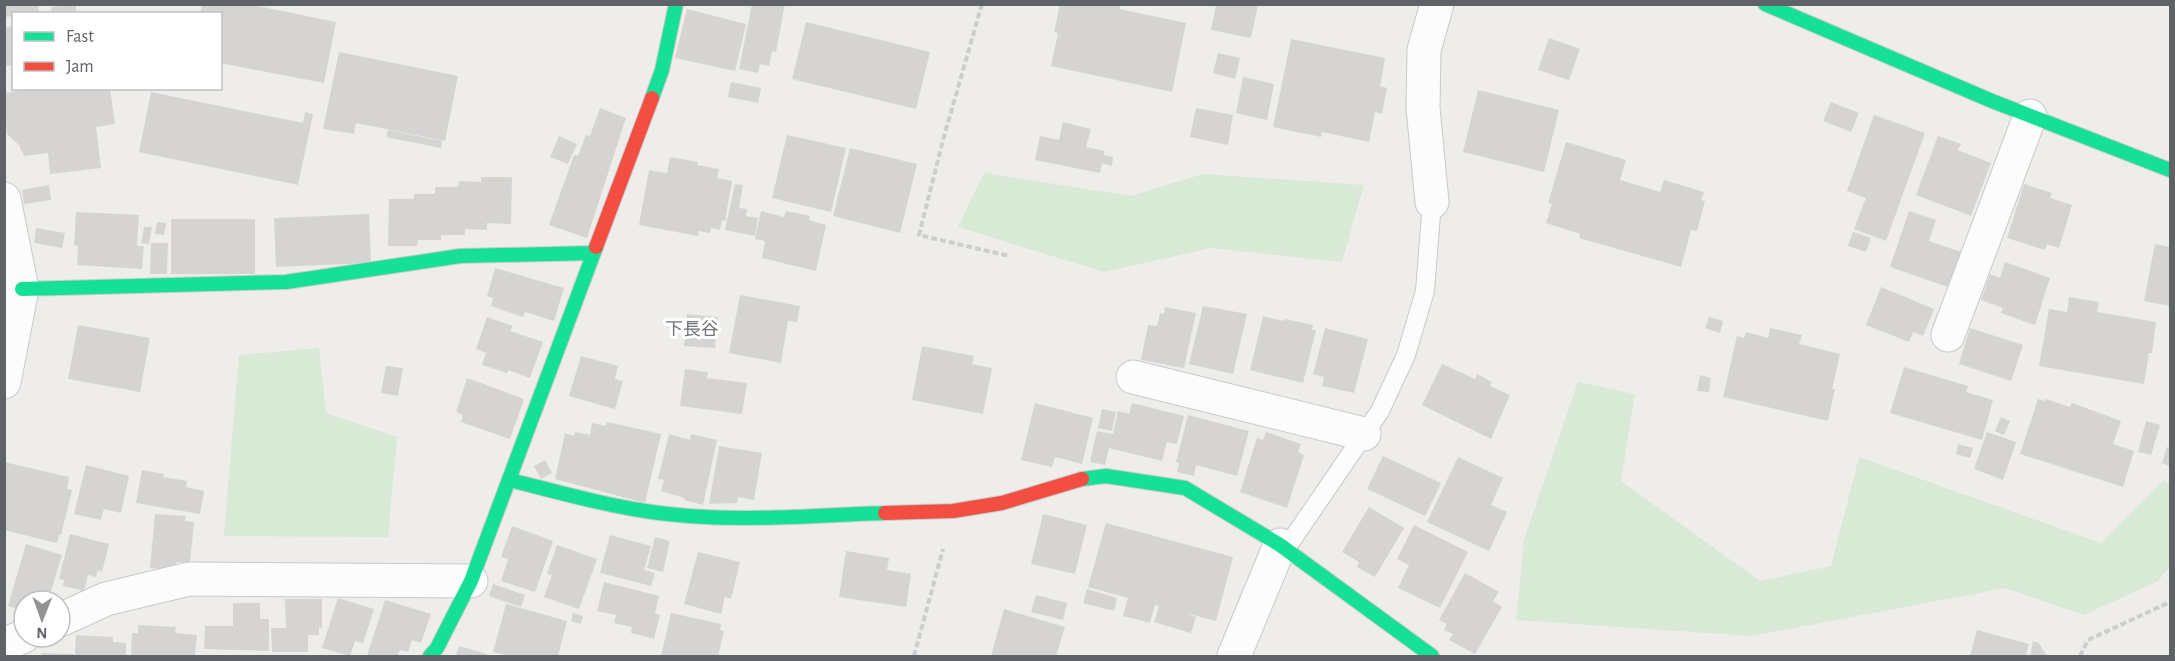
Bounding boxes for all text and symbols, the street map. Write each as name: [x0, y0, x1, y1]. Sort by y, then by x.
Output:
legend: [12, 12, 222, 90]
text: Fast: [66, 28, 94, 46]
text: Jam: [66, 58, 94, 76]
district label: 下長谷: [665, 320, 719, 339]
north arrow: [12, 589, 72, 649]
text: N: [36, 625, 47, 641]

